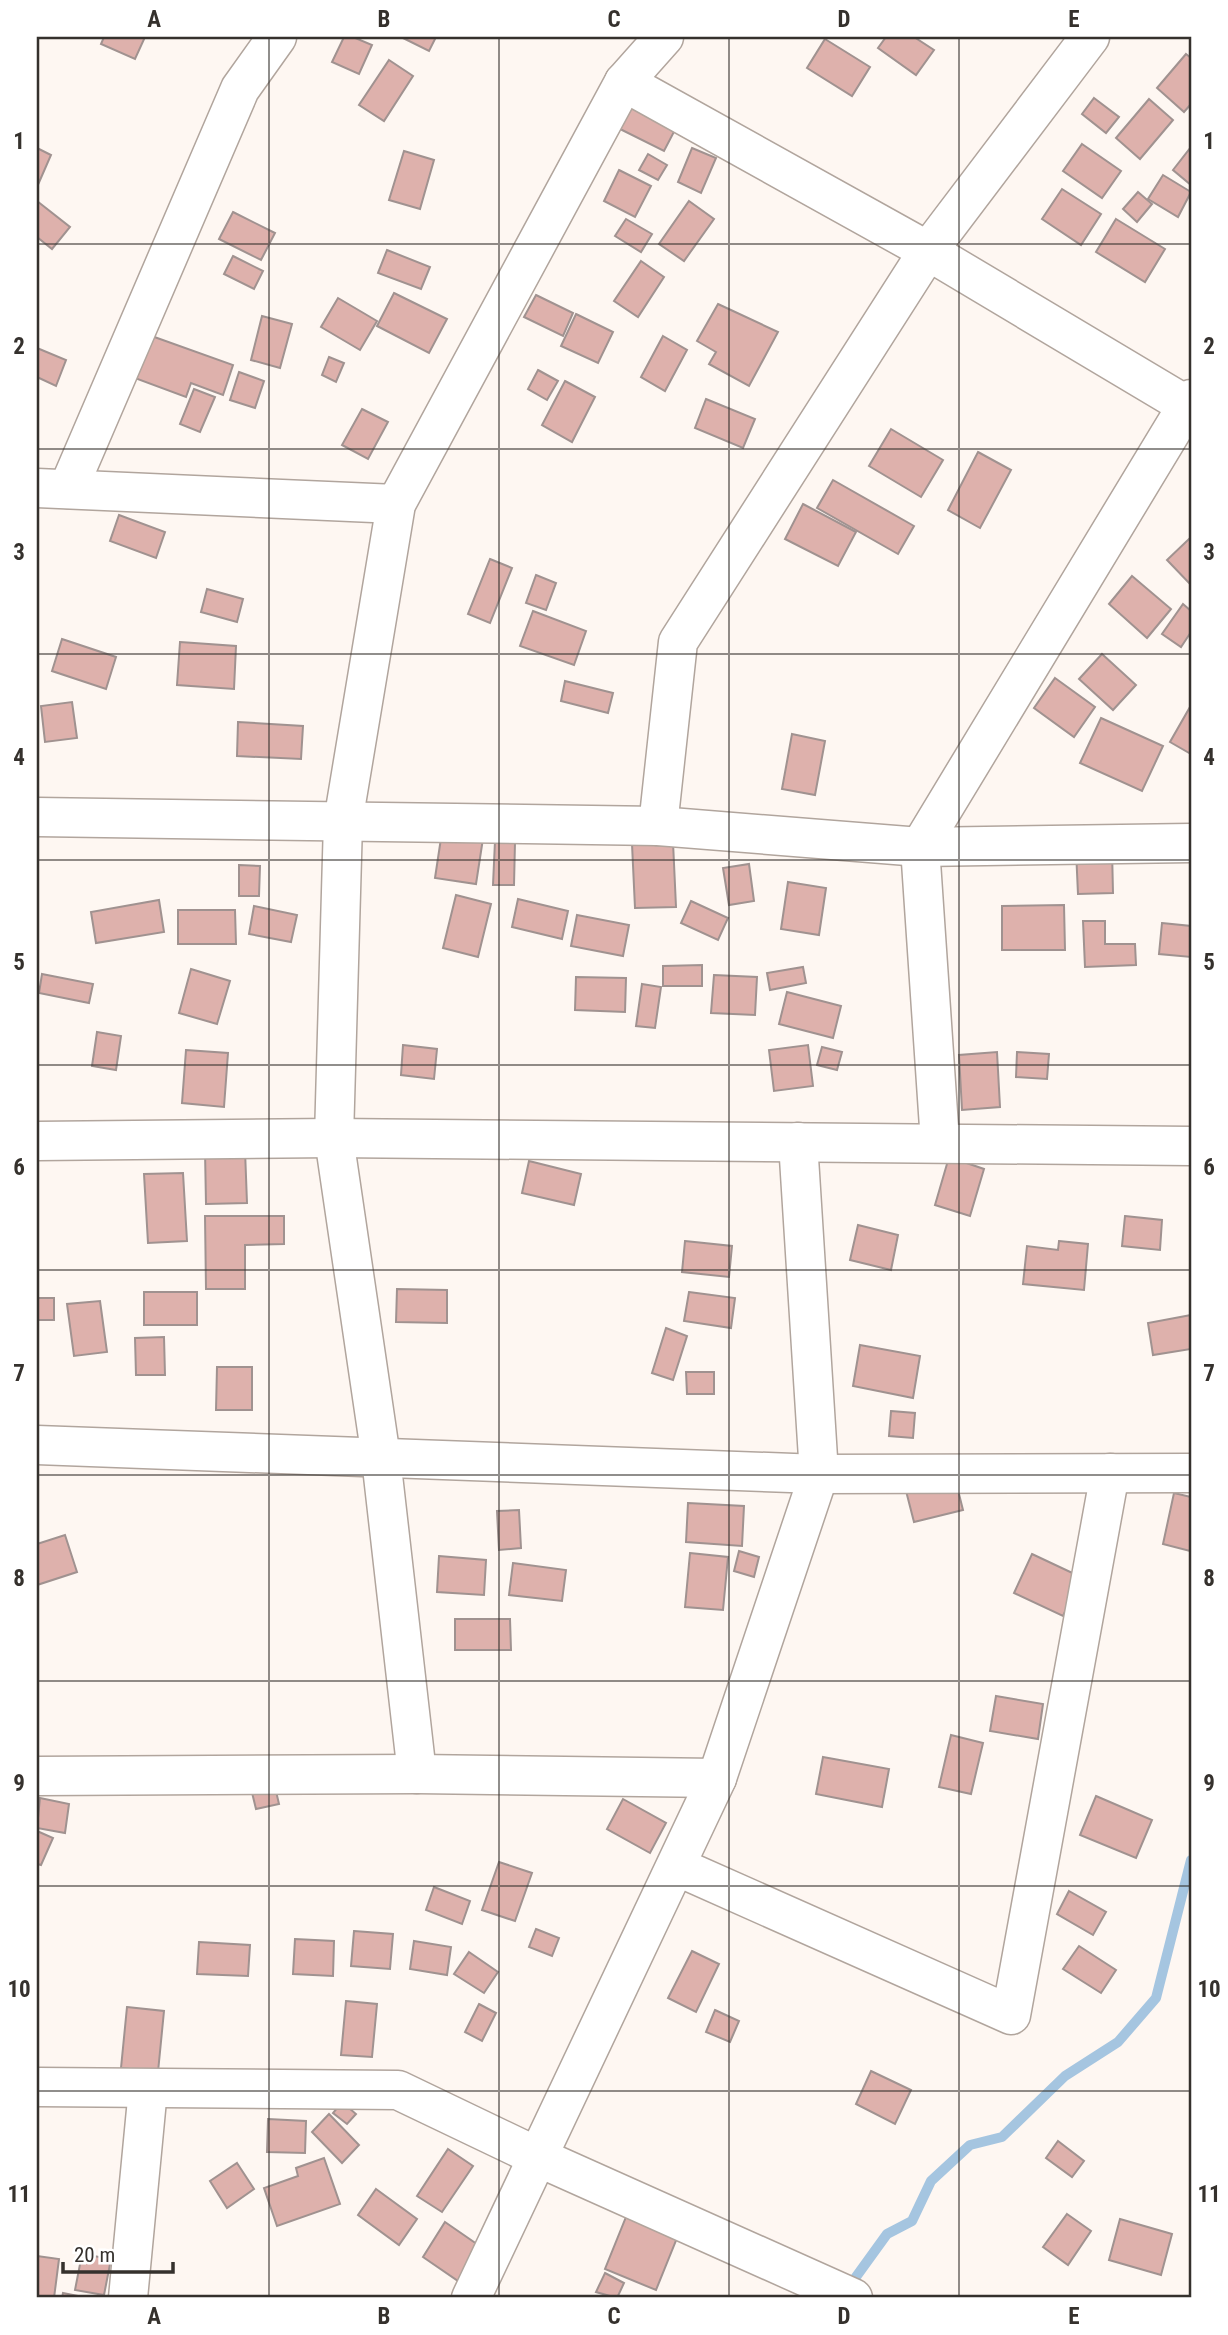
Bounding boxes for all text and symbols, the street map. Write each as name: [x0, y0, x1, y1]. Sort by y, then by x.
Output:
text: A: [147, 6, 161, 33]
text: B: [378, 6, 390, 33]
text: C: [607, 6, 621, 33]
text: D: [838, 6, 851, 33]
text: E: [1068, 6, 1080, 33]
text: 1: [13, 128, 25, 155]
text: 1: [1203, 128, 1215, 155]
text: 2: [13, 333, 25, 360]
text: 2: [1203, 333, 1215, 360]
text: 3: [13, 539, 25, 566]
text: 3: [1203, 539, 1215, 566]
text: 4: [13, 744, 25, 771]
text: 4: [1203, 744, 1215, 771]
text: 5: [13, 949, 25, 976]
text: 5: [1203, 949, 1215, 976]
text: 6: [13, 1154, 25, 1181]
text: 6: [1203, 1154, 1215, 1181]
text: 7: [13, 1360, 25, 1387]
text: 7: [1203, 1360, 1215, 1387]
text: 8: [13, 1565, 25, 1592]
text: 8: [1203, 1565, 1215, 1592]
text: 9: [13, 1770, 25, 1797]
text: 9: [1203, 1770, 1215, 1797]
text: 10: [7, 1976, 31, 2003]
text: 10: [1197, 1976, 1221, 2003]
text: 11: [7, 2181, 31, 2208]
text: 11: [1197, 2181, 1221, 2208]
scale bar: [63, 2230, 173, 2274]
text: 20 m: [74, 2243, 115, 2267]
text: A: [147, 2303, 161, 2330]
text: B: [378, 2303, 390, 2330]
text: C: [607, 2303, 621, 2330]
text: D: [838, 2303, 851, 2330]
text: E: [1068, 2303, 1080, 2330]

